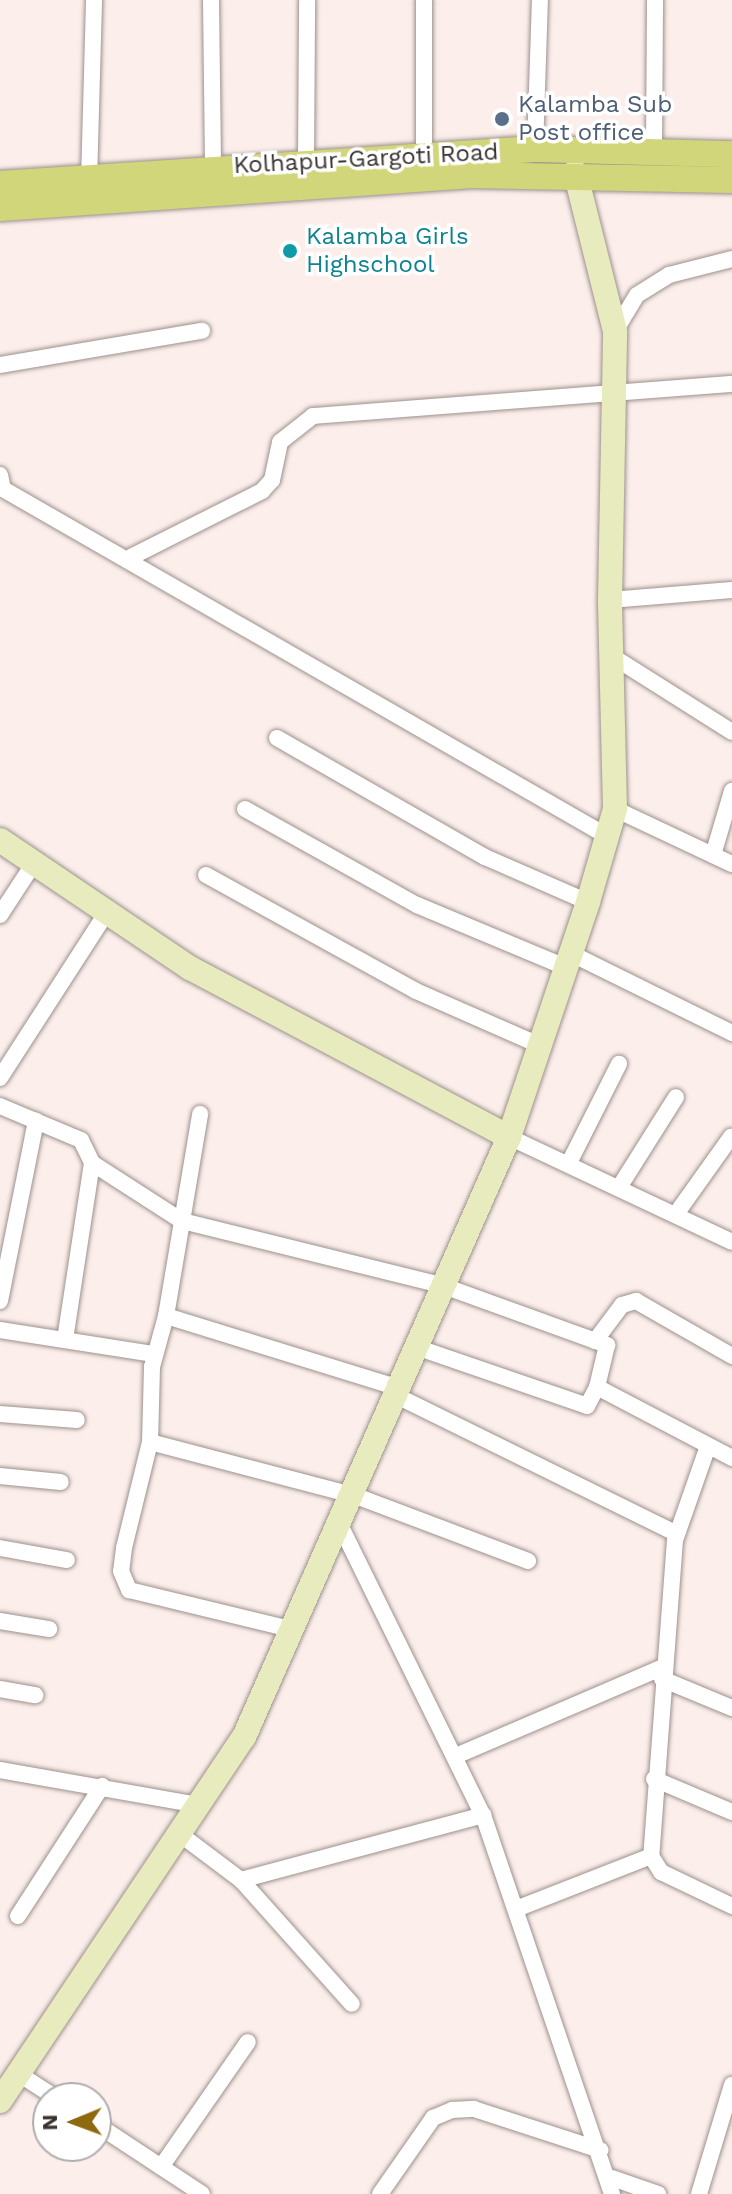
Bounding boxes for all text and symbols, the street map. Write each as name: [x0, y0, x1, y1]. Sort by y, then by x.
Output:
place label: Kalamba Sub Post office: [518, 91, 673, 147]
marker: Kalamba Sub Post office: [493, 110, 511, 128]
street label: Kolhapur-Gargoti Road: [233, 138, 499, 180]
place label: Kalamba Girls Highschool: [306, 223, 469, 279]
marker: Kalamba Girls Highschool: [281, 242, 299, 260]
north arrow: [32, 2082, 112, 2162]
text: N: [37, 2114, 62, 2131]

